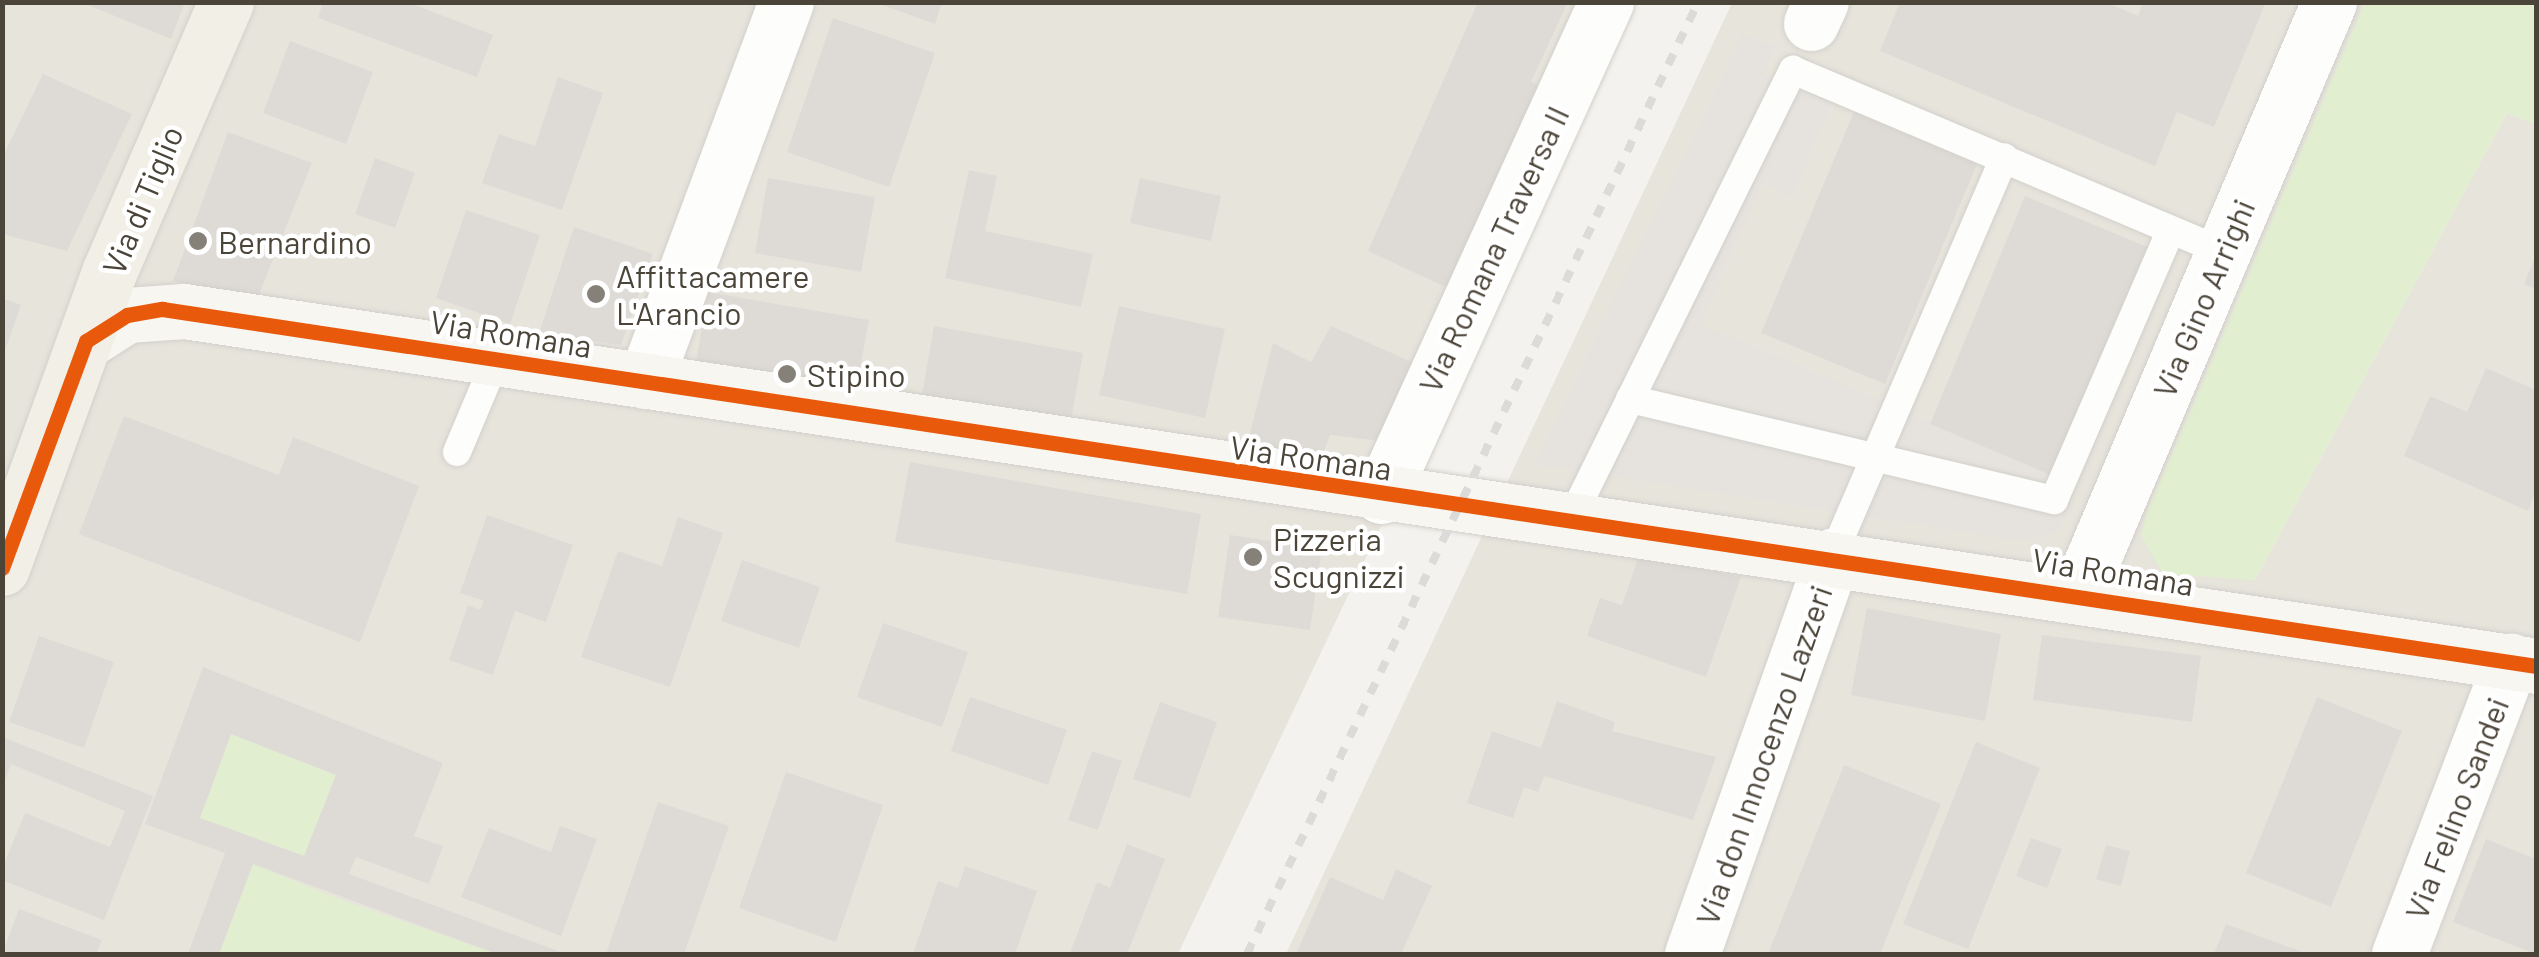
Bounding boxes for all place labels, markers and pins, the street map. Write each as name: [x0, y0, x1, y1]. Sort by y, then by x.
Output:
place label: Bernardino: [218, 222, 372, 260]
marker: Bernardino: [187, 230, 209, 252]
place label: Affittacamere L'Arancio: [616, 257, 810, 332]
marker: Affittacamere L'Arancio: [585, 283, 607, 305]
place label: Stipino: [807, 355, 906, 393]
marker: Stipino: [776, 363, 798, 385]
place label: Pizzeria Scugnizzi: [1273, 520, 1405, 595]
marker: Pizzeria Scugnizzi: [1242, 546, 1264, 568]

